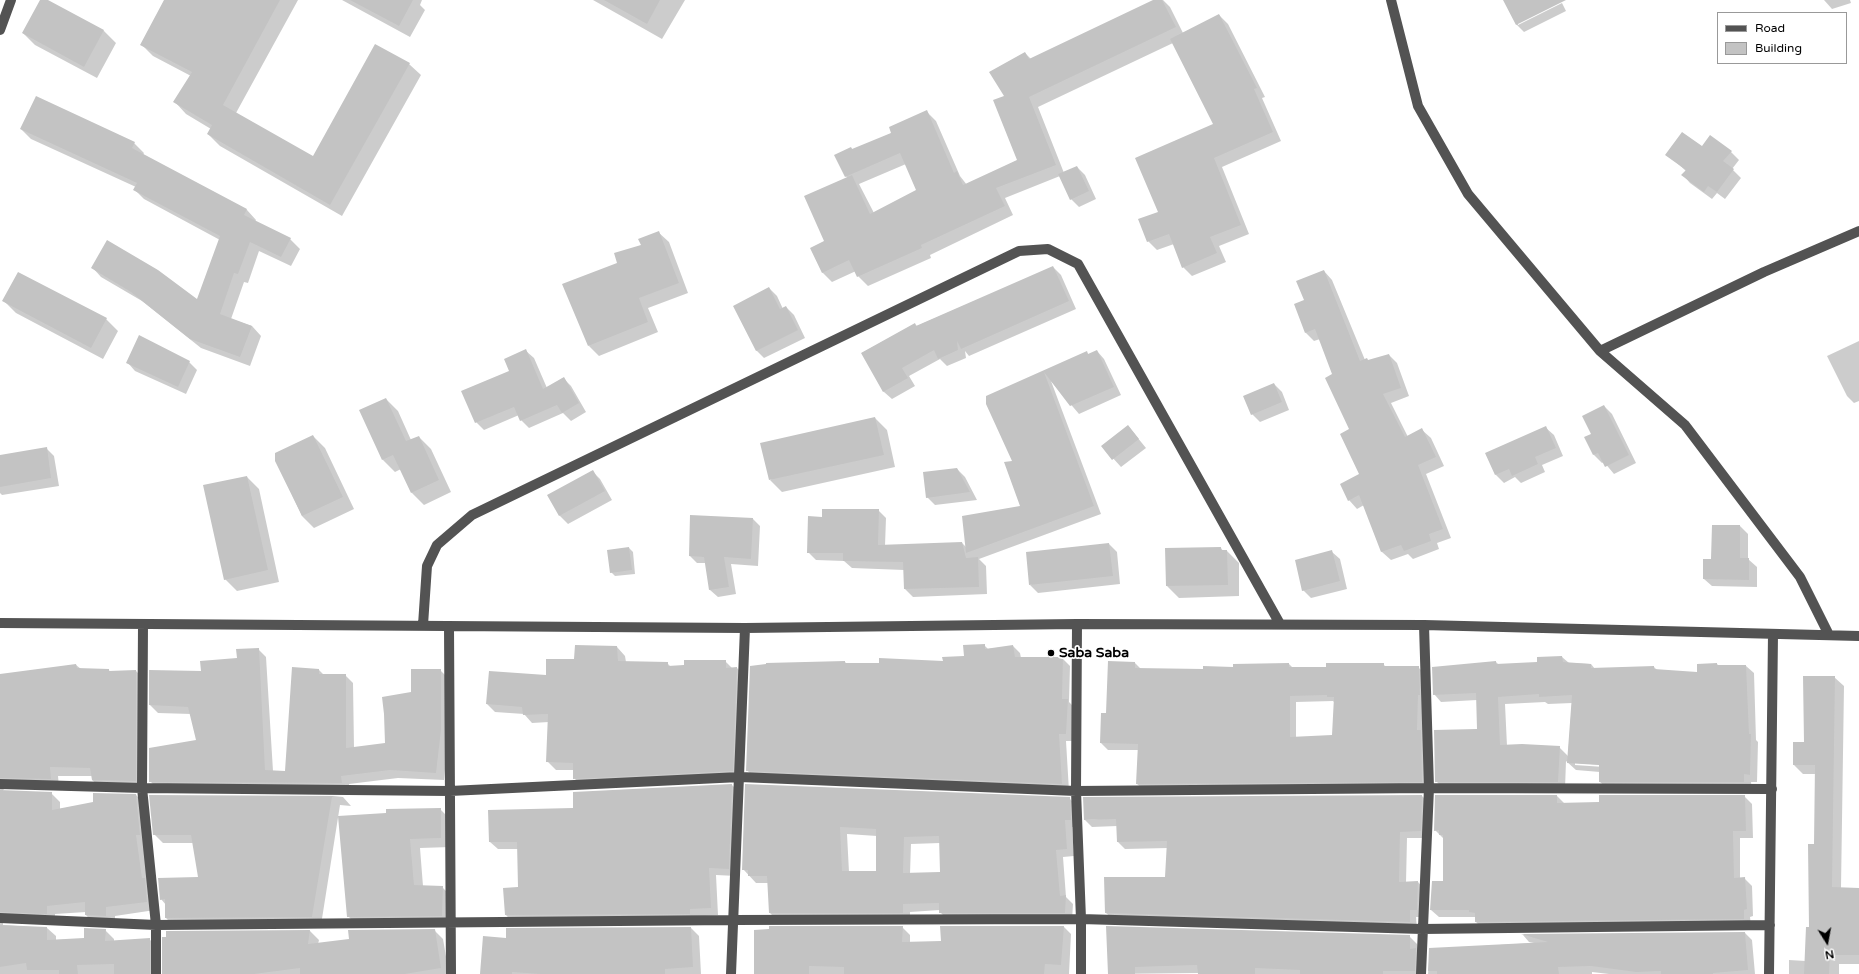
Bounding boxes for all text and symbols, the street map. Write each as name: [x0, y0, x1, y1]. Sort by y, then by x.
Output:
legend: [1717, 12, 1847, 64]
text: Road: [1755, 21, 1785, 35]
text: Building: [1755, 41, 1802, 55]
place label: Saba Saba: [1059, 645, 1129, 661]
marker: Saba Saba: [1046, 648, 1056, 658]
north arrow: [1807, 922, 1847, 962]
text: N: [1824, 947, 1835, 961]

